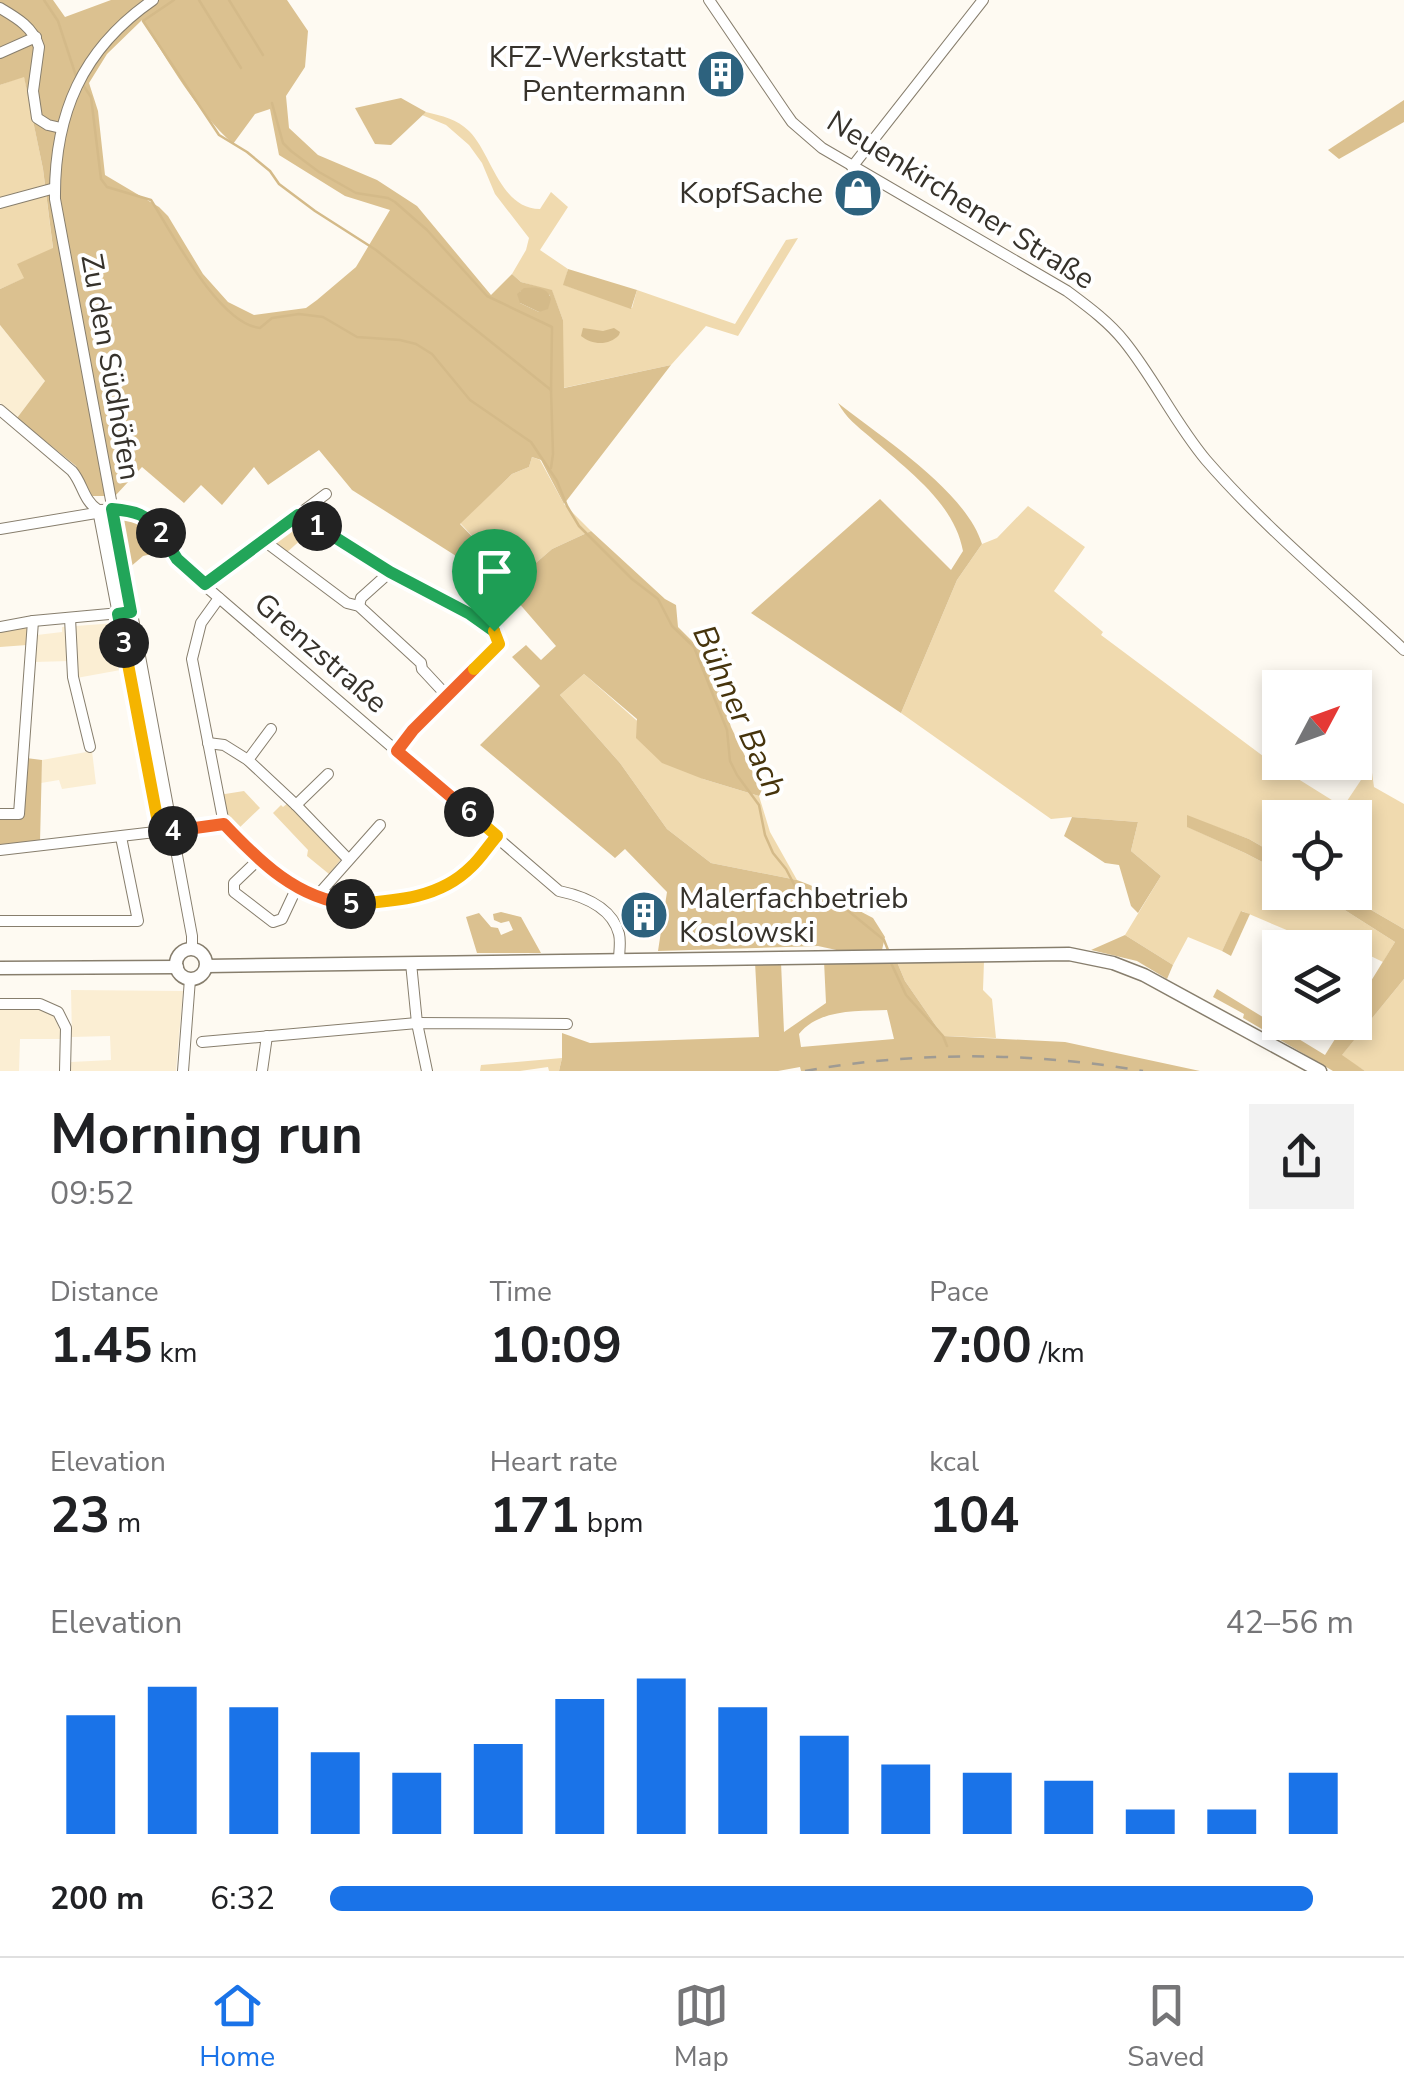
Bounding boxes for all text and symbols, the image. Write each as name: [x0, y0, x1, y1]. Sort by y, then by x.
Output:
place label: KFZ-Werkstatt Pentermann: [489, 37, 686, 112]
building icon: KFZ-Werkstatt Pentermann: [695, 48, 747, 100]
street label: Neuenkirchener Straße: [819, 101, 1102, 300]
shop icon: KopfSache: [832, 167, 884, 219]
place label: KopfSache: [679, 173, 823, 214]
street label: Zu den Südhöfen: [70, 251, 151, 483]
pin: 1: [292, 501, 342, 551]
text: 1: [309, 507, 325, 545]
pin: 2: [136, 508, 186, 558]
text: 2: [153, 514, 169, 552]
pin: [452, 529, 537, 632]
icon: arrive: [467, 544, 522, 599]
street label: Grenzstraße: [245, 584, 396, 723]
pin: 3: [99, 618, 149, 668]
water label: Bühner Bach: [682, 618, 797, 804]
text: 3: [116, 624, 132, 662]
north arrow: [1262, 670, 1372, 780]
map controls: [1262, 670, 1372, 1040]
pin: 6: [444, 787, 494, 837]
text: 6: [461, 793, 477, 831]
button: locate: [1262, 800, 1372, 910]
pin: 4: [148, 806, 198, 856]
text: 4: [165, 812, 181, 850]
place label: Malerfachbetrieb Koslowski: [679, 878, 909, 953]
pin: 5: [326, 879, 376, 929]
text: 5: [343, 885, 359, 923]
building icon: Malerfachbetrieb Koslowski: [618, 889, 670, 941]
button: layers: [1262, 930, 1372, 1040]
text: Morning run: [50, 1097, 363, 1172]
button: share: [1249, 1104, 1354, 1209]
text: 09:52: [50, 1172, 134, 1215]
text: Distance: [50, 1273, 159, 1311]
text: Time: [490, 1273, 552, 1311]
text: Pace: [929, 1273, 989, 1311]
text: 1.45: [50, 1311, 152, 1380]
text: 10:09: [490, 1311, 622, 1380]
text: 7:00: [929, 1311, 1032, 1380]
text: km: [152, 1334, 198, 1372]
text: /km: [1032, 1334, 1085, 1372]
text: Elevation: [50, 1443, 166, 1481]
text: Heart rate: [490, 1443, 618, 1481]
text: kcal: [929, 1443, 979, 1481]
text: 23: [50, 1481, 110, 1550]
text: 171: [490, 1481, 580, 1550]
text: 104: [929, 1481, 1019, 1550]
text: m: [110, 1504, 141, 1542]
text: bpm: [580, 1504, 643, 1542]
text: Elevation: [50, 1601, 183, 1644]
text: 42–56 m: [1226, 1601, 1354, 1644]
text: 200 m: [50, 1877, 144, 1920]
text: 6:32: [210, 1877, 275, 1920]
tab: Home: [199, 1978, 275, 2076]
tab: Map: [674, 1978, 729, 2076]
tab: Saved: [1127, 1978, 1205, 2076]

